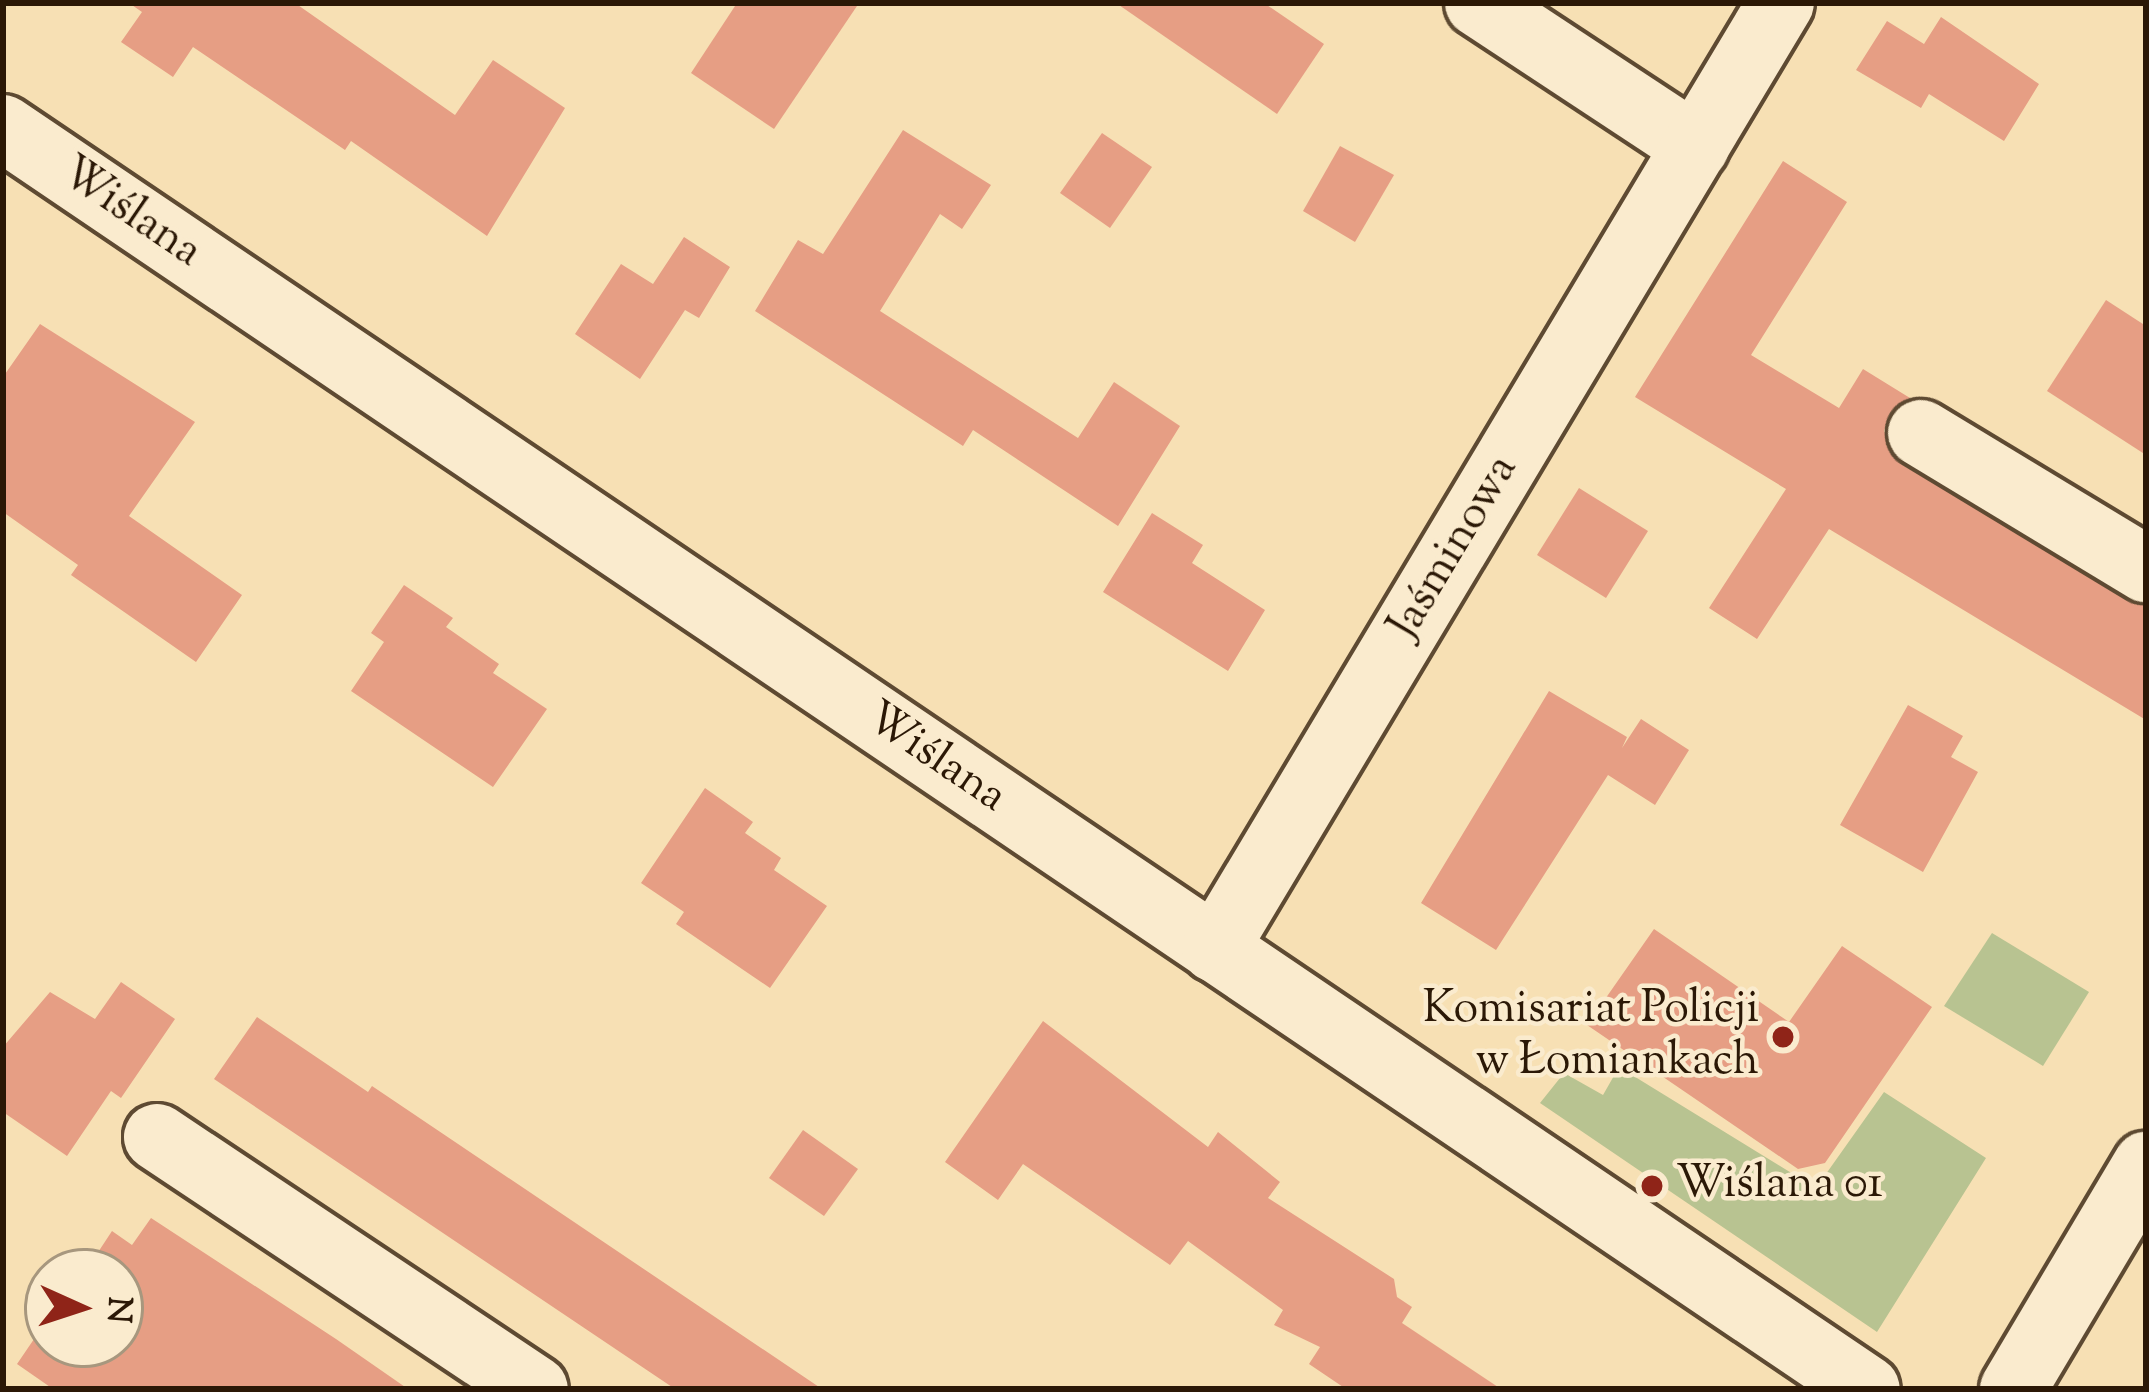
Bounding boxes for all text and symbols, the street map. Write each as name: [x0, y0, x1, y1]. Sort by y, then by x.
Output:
street label: Wiślana: [49, 147, 211, 281]
street label: Jaśminowa: [1379, 446, 1531, 650]
street label: Wiślana: [854, 692, 1016, 826]
place label: Komisariat Policji w Łomiankach: [1423, 984, 1759, 1090]
marker: Komisariat Policji w Łomiankach: [1770, 1024, 1796, 1050]
place label: Wiślana 01: [1676, 1159, 1883, 1213]
marker: Wiślana 01: [1639, 1173, 1665, 1199]
north arrow: [24, 1248, 144, 1368]
text: N: [92, 1295, 142, 1324]

